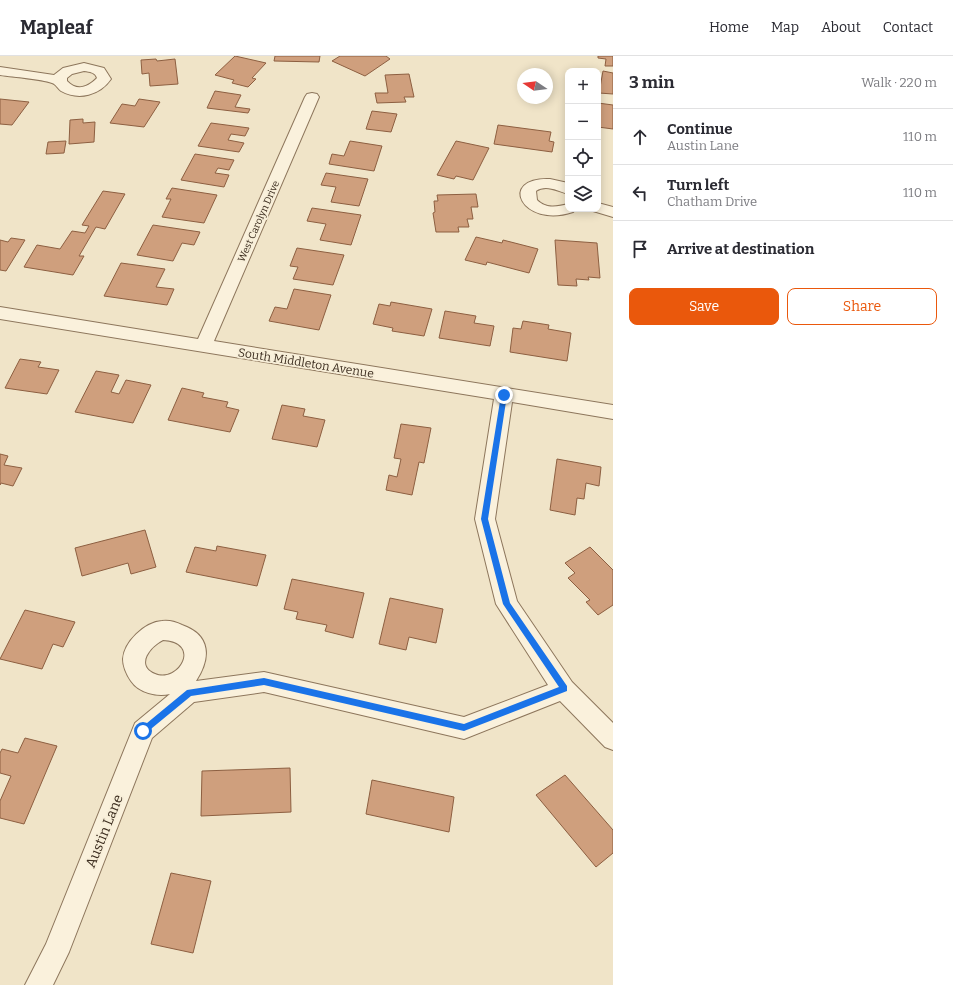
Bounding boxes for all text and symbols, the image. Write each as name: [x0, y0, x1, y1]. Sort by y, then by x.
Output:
text: Mapleaf: [20, 16, 93, 39]
text: Home: [709, 19, 749, 36]
text: Map: [771, 19, 799, 36]
text: About: [821, 19, 861, 36]
text: Contact: [883, 19, 933, 36]
north arrow: [517, 68, 553, 104]
map controls: [565, 68, 601, 212]
button: +: [565, 68, 601, 104]
text: 3 min: [629, 72, 674, 93]
text: Walk · 220 m: [861, 75, 937, 90]
button: −: [565, 104, 601, 140]
text: Continue: [667, 120, 733, 138]
icon: ahead: [629, 126, 651, 148]
text: 110 m: [903, 129, 937, 144]
text: Austin Lane: [667, 138, 739, 153]
button: locate: [565, 140, 601, 176]
button: layers: [565, 176, 601, 212]
text: Turn left: [667, 176, 729, 194]
street label: West Carolyn Drive: [236, 179, 282, 264]
icon: left: [629, 182, 651, 204]
text: 110 m: [903, 185, 937, 200]
text: Chatham Drive: [667, 194, 757, 209]
icon: arrive: [629, 238, 651, 260]
text: Arrive at destination: [667, 240, 814, 258]
button: Save: [629, 288, 779, 325]
button: Share: [787, 288, 937, 325]
street label: South Middleton Avenue: [237, 345, 375, 381]
route end: [495, 386, 513, 404]
route start: [134, 722, 152, 740]
street label: Austin Lane: [82, 792, 127, 870]

